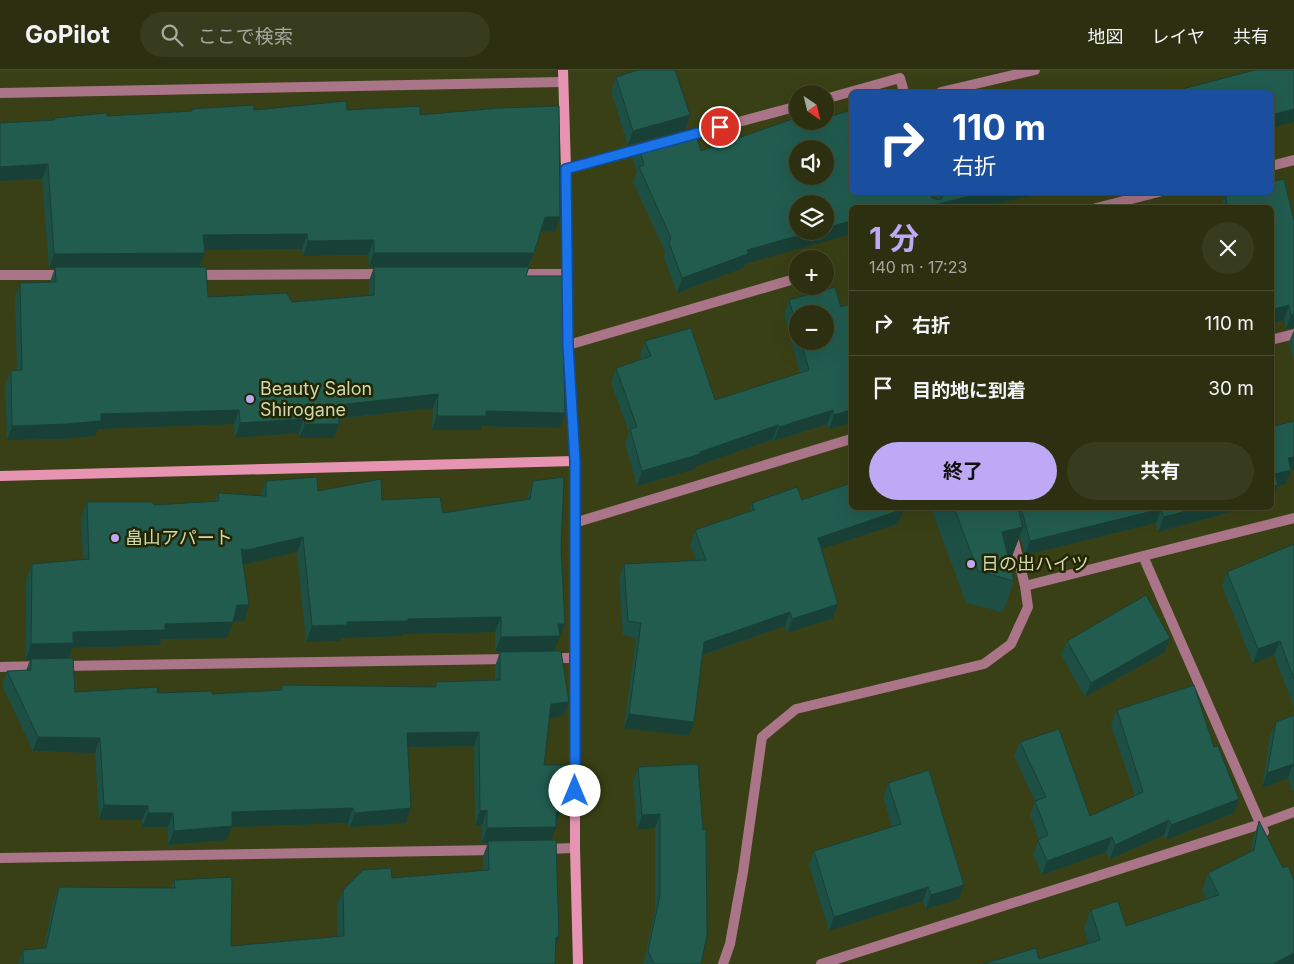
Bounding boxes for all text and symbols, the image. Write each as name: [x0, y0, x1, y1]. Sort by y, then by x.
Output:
search box: [140, 12, 490, 57]
text: GoPilot: [25, 20, 110, 49]
icon: search: [158, 21, 186, 49]
text: ここで検索: [198, 25, 293, 48]
text: 地図: [1088, 26, 1124, 47]
text: レイヤ: [1152, 26, 1205, 47]
text: 共有: [1233, 26, 1269, 47]
north arrow: [789, 85, 834, 130]
map controls: [789, 85, 834, 350]
pin: [699, 106, 741, 148]
text: 110 m: [952, 106, 1046, 148]
icon: right: [869, 110, 934, 175]
icon: arrive: [706, 113, 734, 141]
button: sound: [789, 140, 834, 185]
text: 右折: [952, 153, 996, 179]
button: layers: [789, 195, 834, 240]
text: 1 分: [869, 220, 919, 256]
button: close: [1202, 222, 1254, 274]
button: +: [789, 250, 834, 295]
text: 140 m · 17:23: [869, 257, 967, 277]
button: −: [789, 305, 834, 350]
icon: right: [869, 309, 897, 337]
text: 110 m: [1205, 312, 1254, 335]
text: 右折: [912, 314, 950, 337]
icon: arrive: [869, 374, 897, 402]
text: 30 m: [1208, 377, 1254, 400]
place label: Beauty Salon Shirogane: [260, 378, 372, 420]
text: 目的地に到着: [912, 379, 1026, 402]
marker: Beauty Salon Shirogane: [244, 393, 256, 405]
button: 終了: [869, 442, 1057, 500]
button: 共有: [1067, 442, 1254, 500]
place label: 畠山アパート: [125, 527, 233, 548]
marker: 畠山アパート: [109, 532, 121, 544]
place label: 日の出ハイツ: [981, 553, 1089, 574]
marker: 日の出ハイツ: [965, 558, 977, 570]
position arrow: [548, 764, 600, 816]

